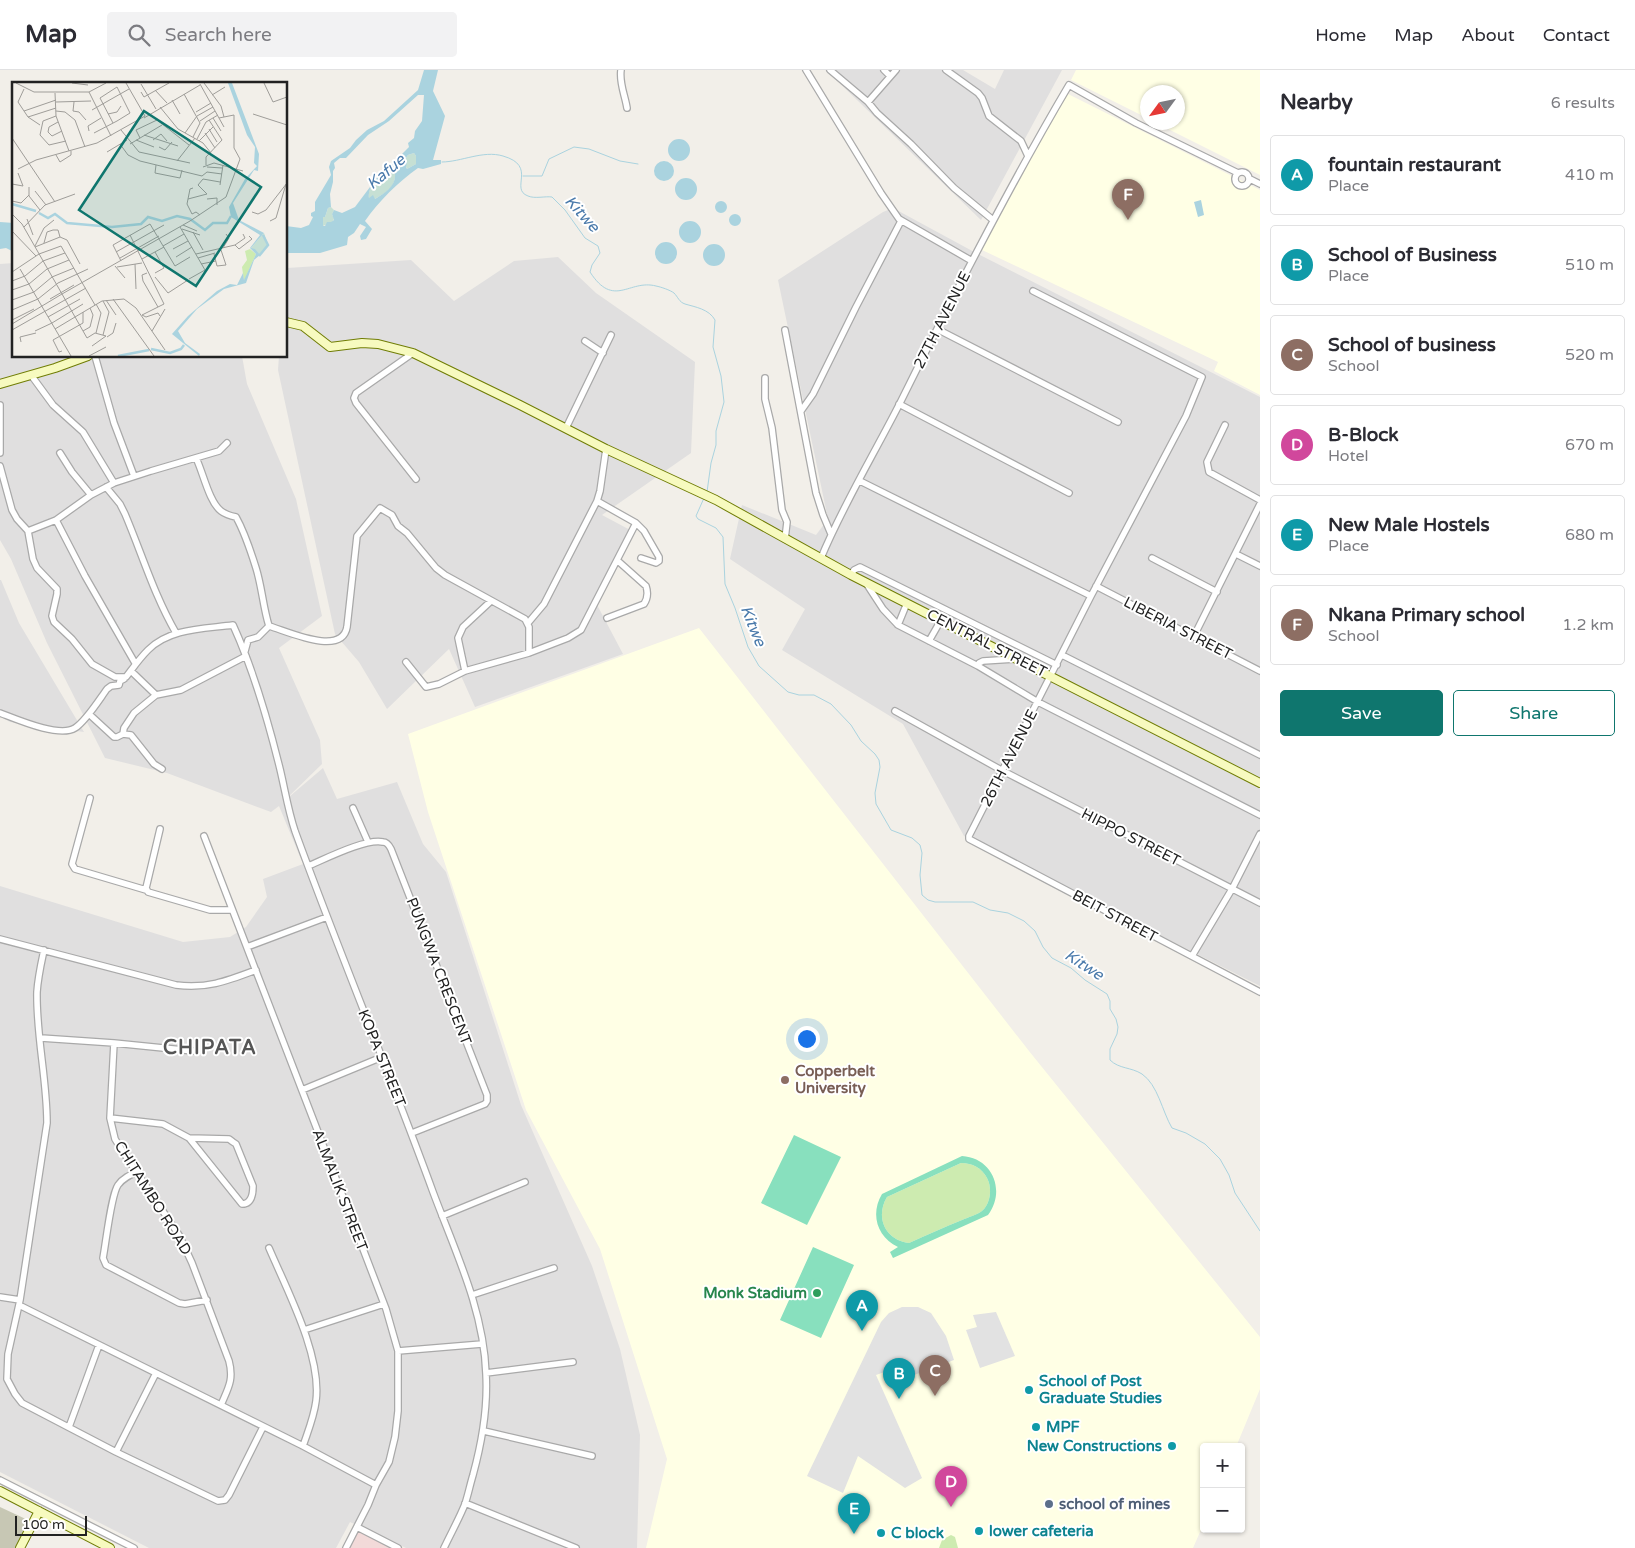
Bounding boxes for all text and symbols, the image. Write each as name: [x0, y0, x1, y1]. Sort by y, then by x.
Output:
search box: [107, 12, 457, 57]
text: Map: [25, 20, 77, 49]
icon: search: [125, 21, 153, 49]
text: Search here: [165, 24, 272, 46]
text: Home: [1315, 24, 1366, 46]
text: Map: [1394, 24, 1433, 46]
text: About: [1461, 24, 1515, 46]
text: Contact: [1543, 24, 1610, 46]
inset map: [12, 82, 288, 358]
north arrow: [1140, 85, 1185, 130]
text: Nearby: [1280, 90, 1353, 115]
text: 6 results: [1551, 93, 1615, 113]
water label: Kafue: [363, 149, 410, 194]
text: fountain restaurant: [1328, 154, 1501, 176]
text: A: [1291, 165, 1303, 185]
text: 410 m: [1565, 165, 1614, 185]
text: Place: [1328, 176, 1369, 196]
pin: F: [1112, 179, 1144, 220]
water label: Kitwe: [560, 192, 604, 237]
text: School of Business: [1328, 244, 1497, 266]
text: B: [1291, 255, 1303, 275]
text: 510 m: [1565, 255, 1614, 275]
text: Place: [1328, 266, 1369, 286]
street label: 27TH AVENUE: [910, 268, 974, 372]
text: School of business: [1328, 334, 1496, 356]
text: C: [1291, 345, 1303, 365]
text: 520 m: [1565, 345, 1614, 365]
text: School: [1328, 356, 1380, 376]
text: B-Block: [1328, 424, 1399, 446]
text: D: [1291, 435, 1303, 455]
text: 670 m: [1565, 435, 1614, 455]
text: Hotel: [1328, 446, 1369, 466]
text: New Male Hostels: [1328, 514, 1490, 536]
text: E: [1292, 525, 1302, 545]
text: 680 m: [1565, 525, 1614, 545]
text: Place: [1328, 536, 1369, 556]
street label: LIBERIA STREET: [1121, 593, 1235, 663]
water label: Kitwe: [736, 603, 771, 650]
text: Nkana Primary school: [1328, 604, 1525, 626]
street label: CENTRAL STREET: [924, 605, 1050, 681]
text: F: [1292, 615, 1302, 635]
text: 1.2 km: [1562, 615, 1614, 635]
text: School: [1328, 626, 1380, 646]
button: Save: [1280, 690, 1443, 736]
button: Share: [1453, 690, 1615, 736]
street label: 26TH AVENUE: [977, 706, 1041, 810]
street label: HIPPO STREET: [1079, 804, 1183, 870]
street label: BEIT STREET: [1069, 886, 1161, 946]
street label: PUNGWA CRESCENT: [403, 895, 475, 1047]
water label: Kitwe: [1061, 945, 1108, 985]
street label: KOPA STREET: [354, 1007, 410, 1109]
your location: [794, 1026, 820, 1052]
district label: CHIPATA: [163, 1036, 257, 1060]
place label: Copperbelt University: [795, 1062, 875, 1098]
marker: Copperbelt University: [779, 1074, 791, 1086]
street label: ALMALIK STREET: [308, 1126, 372, 1254]
street label: CHITAMBO ROAD: [111, 1137, 195, 1259]
place label: Monk Stadium: [703, 1284, 807, 1302]
marker: Monk Stadium: [811, 1287, 823, 1299]
pin: A: [846, 1290, 878, 1331]
pin: C: [919, 1355, 951, 1396]
pin: B: [883, 1358, 915, 1399]
place label: School of Post Graduate Studies: [1039, 1372, 1162, 1407]
marker: School of Post Graduate Studies: [1023, 1384, 1035, 1396]
place label: MPF: [1046, 1418, 1080, 1436]
marker: MPF: [1030, 1421, 1042, 1433]
place label: New Constructions: [1027, 1437, 1162, 1455]
marker: New Constructions: [1166, 1440, 1178, 1452]
map controls: [1200, 1443, 1245, 1533]
button: +: [1200, 1443, 1245, 1488]
pin: D: [935, 1466, 967, 1507]
button: −: [1200, 1488, 1245, 1533]
pin: E: [838, 1493, 870, 1534]
place label: school of mines: [1059, 1495, 1170, 1513]
marker: school of mines: [1043, 1498, 1055, 1510]
scale bar: [15, 1513, 88, 1536]
text: 100 m: [22, 1516, 65, 1533]
place label: lower cafeteria: [989, 1522, 1094, 1540]
place label: C block: [891, 1524, 944, 1542]
marker: lower cafeteria: [973, 1525, 985, 1537]
marker: C block: [875, 1527, 887, 1539]

